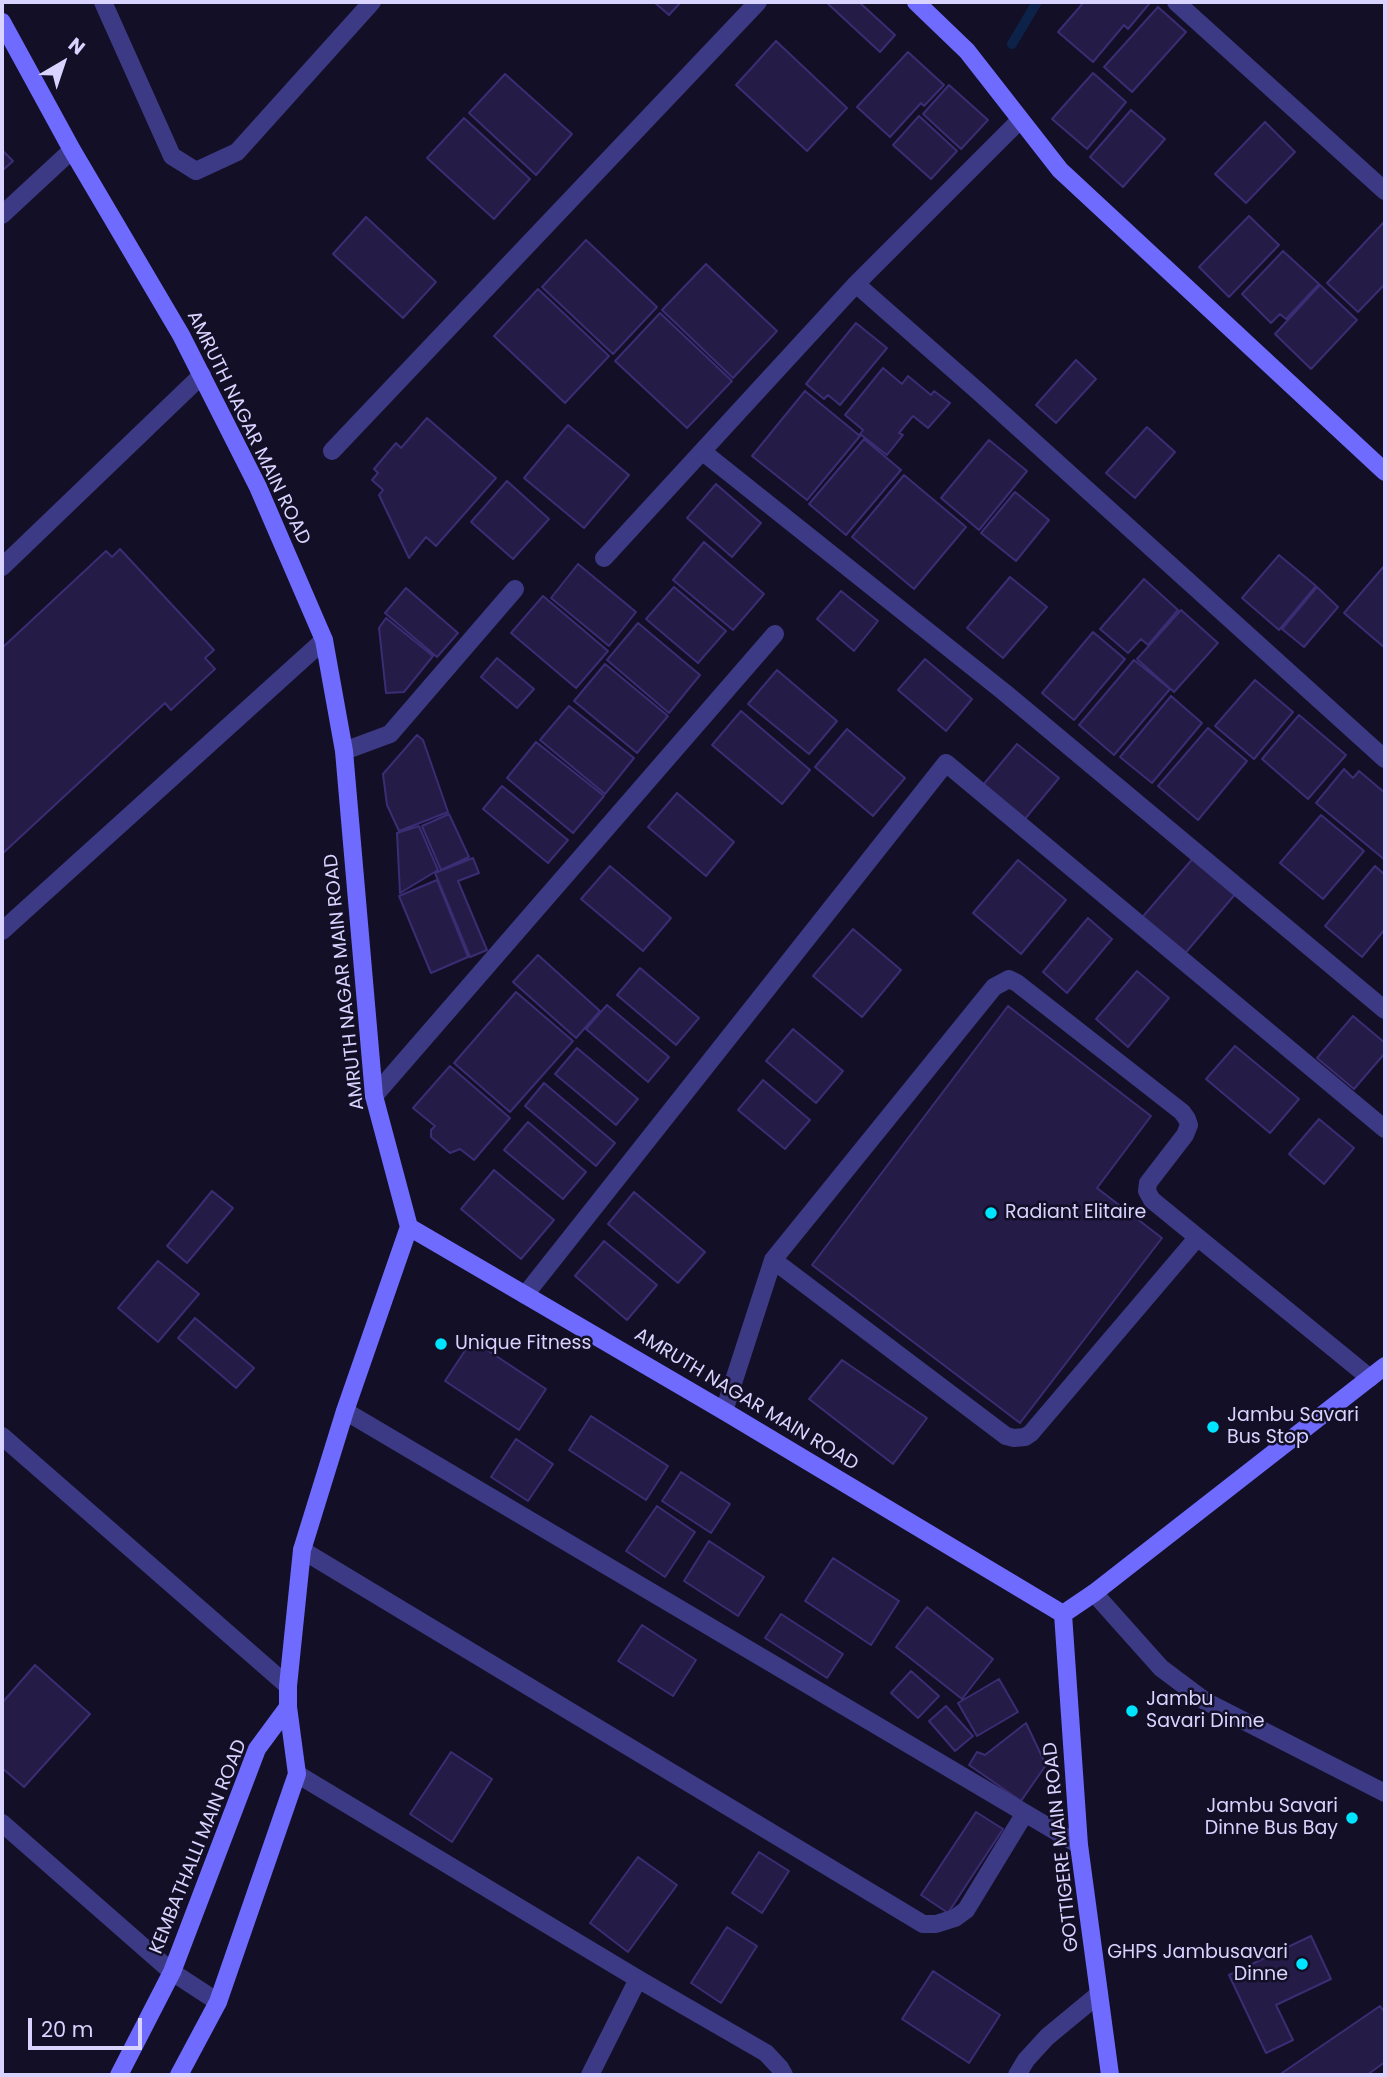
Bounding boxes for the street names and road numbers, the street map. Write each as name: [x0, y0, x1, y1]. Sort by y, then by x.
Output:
street label: AMRUTH NAGAR MAIN ROAD: [181, 307, 315, 549]
street label: AMRUTH NAGAR MAIN ROAD: [320, 853, 370, 1111]
street label: AMRUTH NAGAR MAIN ROAD: [630, 1324, 862, 1476]
street label: KEMBATHALLI MAIN ROAD: [145, 1736, 253, 1958]
street label: GOTTIGERE MAIN ROAD: [1040, 1741, 1084, 1953]

